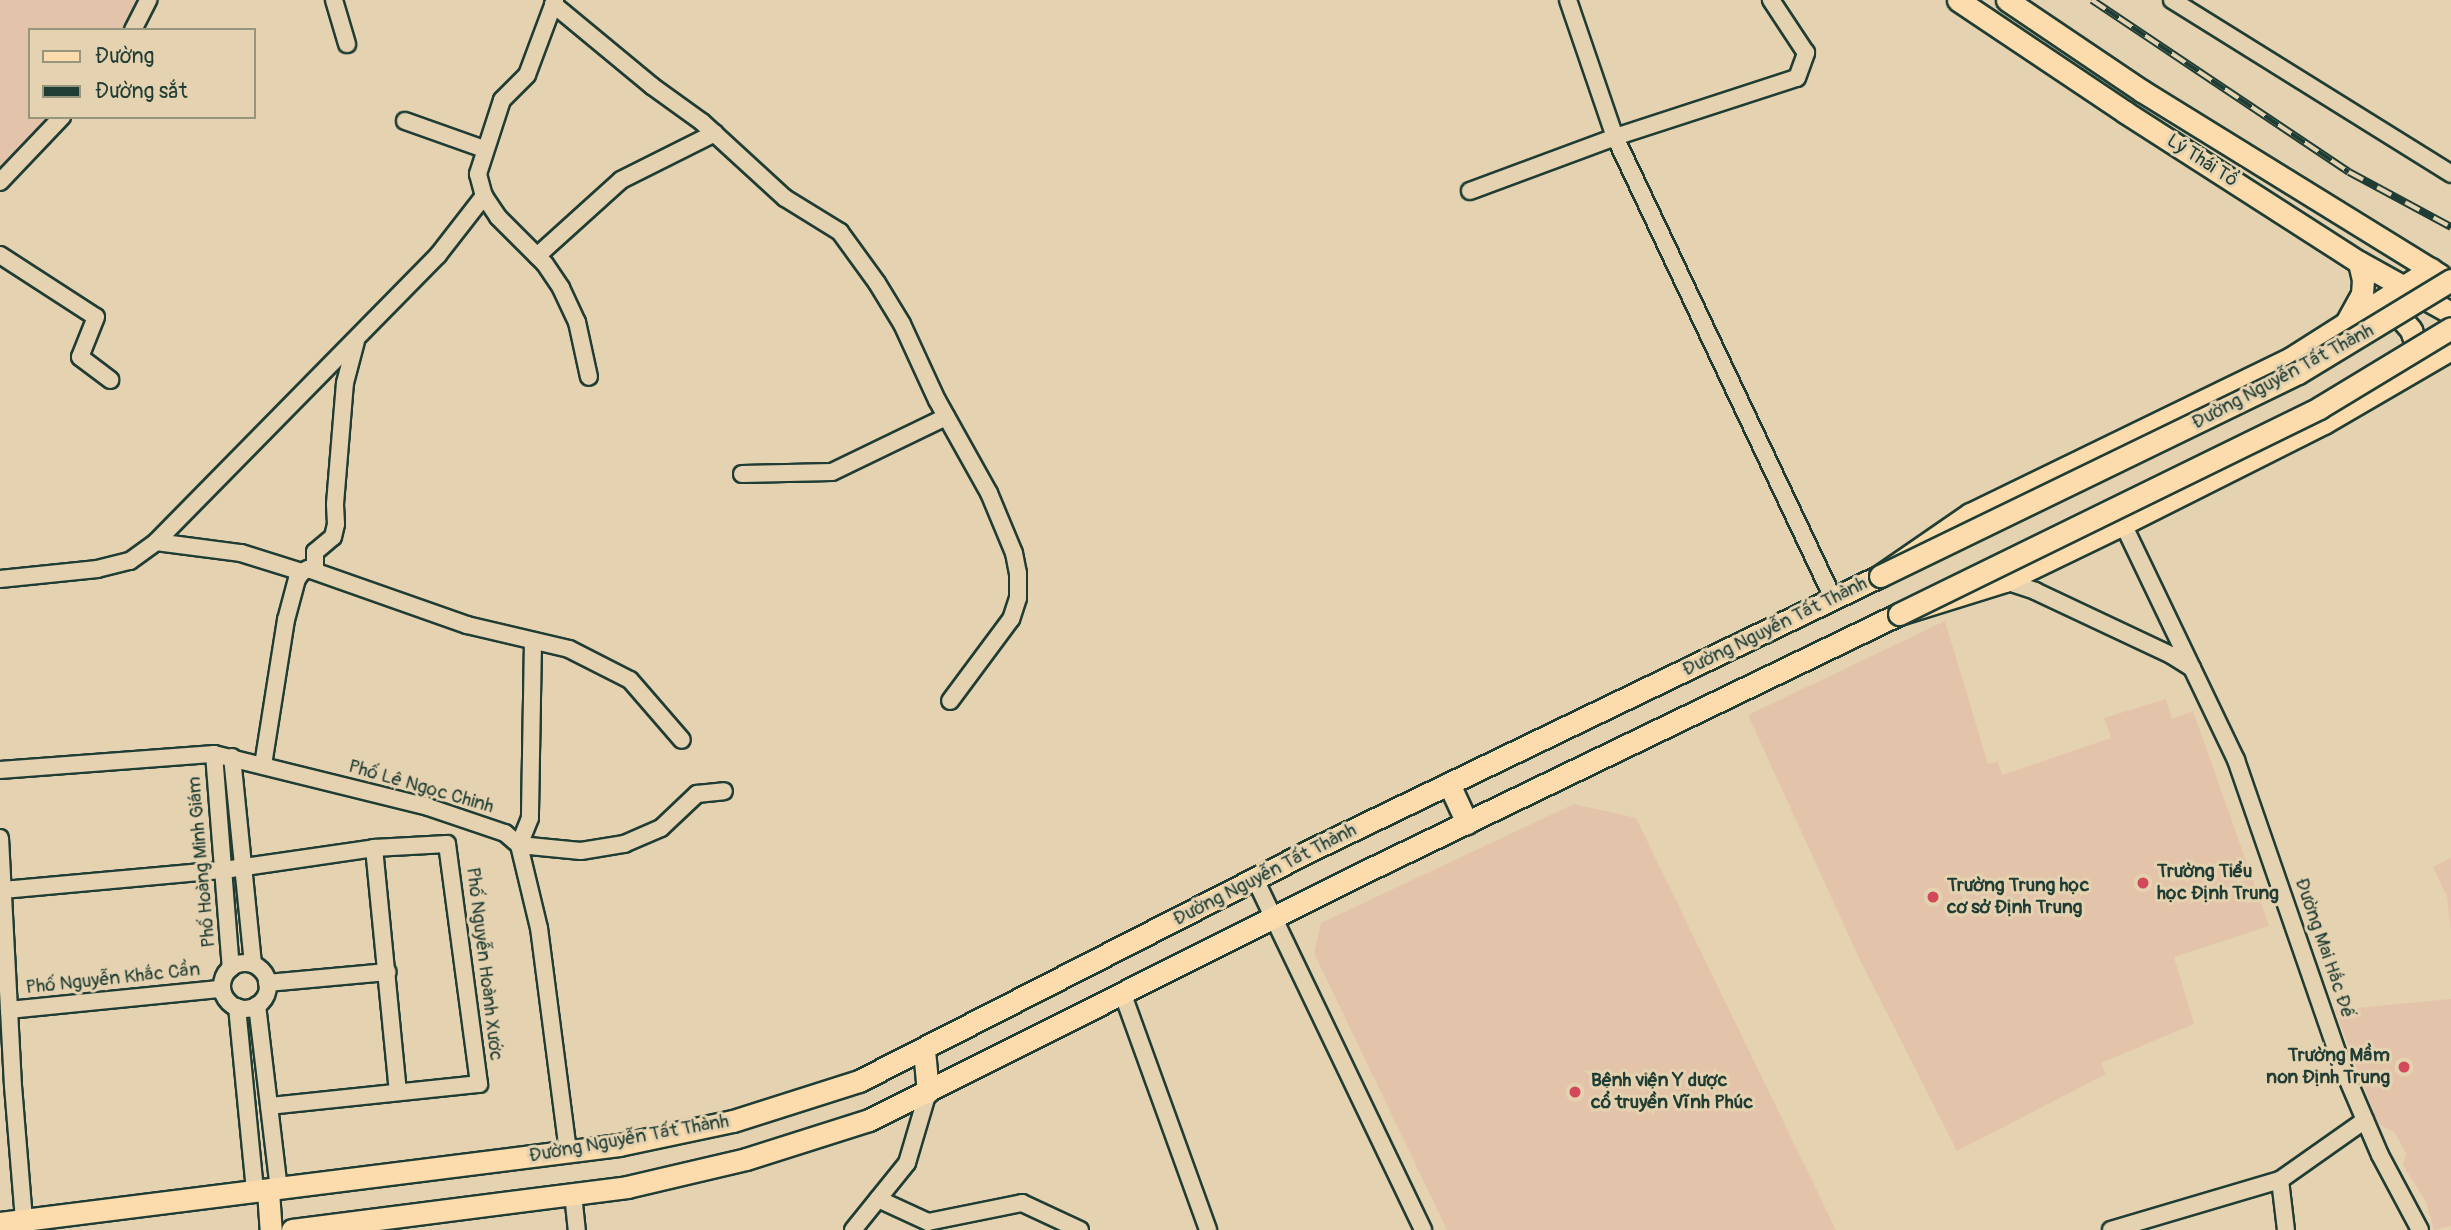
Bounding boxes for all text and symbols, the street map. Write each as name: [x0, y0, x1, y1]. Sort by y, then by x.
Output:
legend: [28, 28, 256, 119]
text: Đường: [95, 43, 154, 70]
text: Đường sắt: [95, 78, 188, 105]
street label: Lý Thái Tổ: [2162, 130, 2242, 192]
street label: Đường Nguyễn Tất Thành: [2188, 319, 2378, 435]
street label: Đường Nguyễn Tất Thành: [1679, 572, 1871, 682]
street label: Phố Lê Ngọc Chinh: [346, 755, 496, 819]
street label: Phố Hoàng Minh Giám: [183, 776, 221, 948]
street label: Đường Nguyễn Tất Thành: [1170, 819, 1360, 931]
place label: Trường Tiểu học Định Trung: [2157, 861, 2279, 905]
street label: Phố Nguyễn Hoành Xước: [461, 866, 507, 1062]
place label: Trường Trung học cơ sở Định Trung: [1947, 875, 2089, 919]
marker: Trường Tiểu học Định Trung: [2135, 875, 2151, 891]
street label: Đường Mai Hắc Đế: [2289, 875, 2359, 1021]
marker: Trường Trung học cơ sở Định Trung: [1925, 889, 1941, 905]
street label: Phố Nguyễn Khắc Cần: [25, 959, 201, 999]
place label: Trường Mầm non Định Trung: [2266, 1045, 2390, 1089]
marker: Trường Mầm non Định Trung: [2396, 1059, 2412, 1075]
place label: Bệnh viện Y dược cổ truyền Vĩnh Phúc: [1591, 1070, 1753, 1114]
marker: Bệnh viện Y dược cổ truyền Vĩnh Phúc: [1565, 1082, 1585, 1102]
street label: Đường Nguyễn Tất Thành: [527, 1110, 731, 1168]

